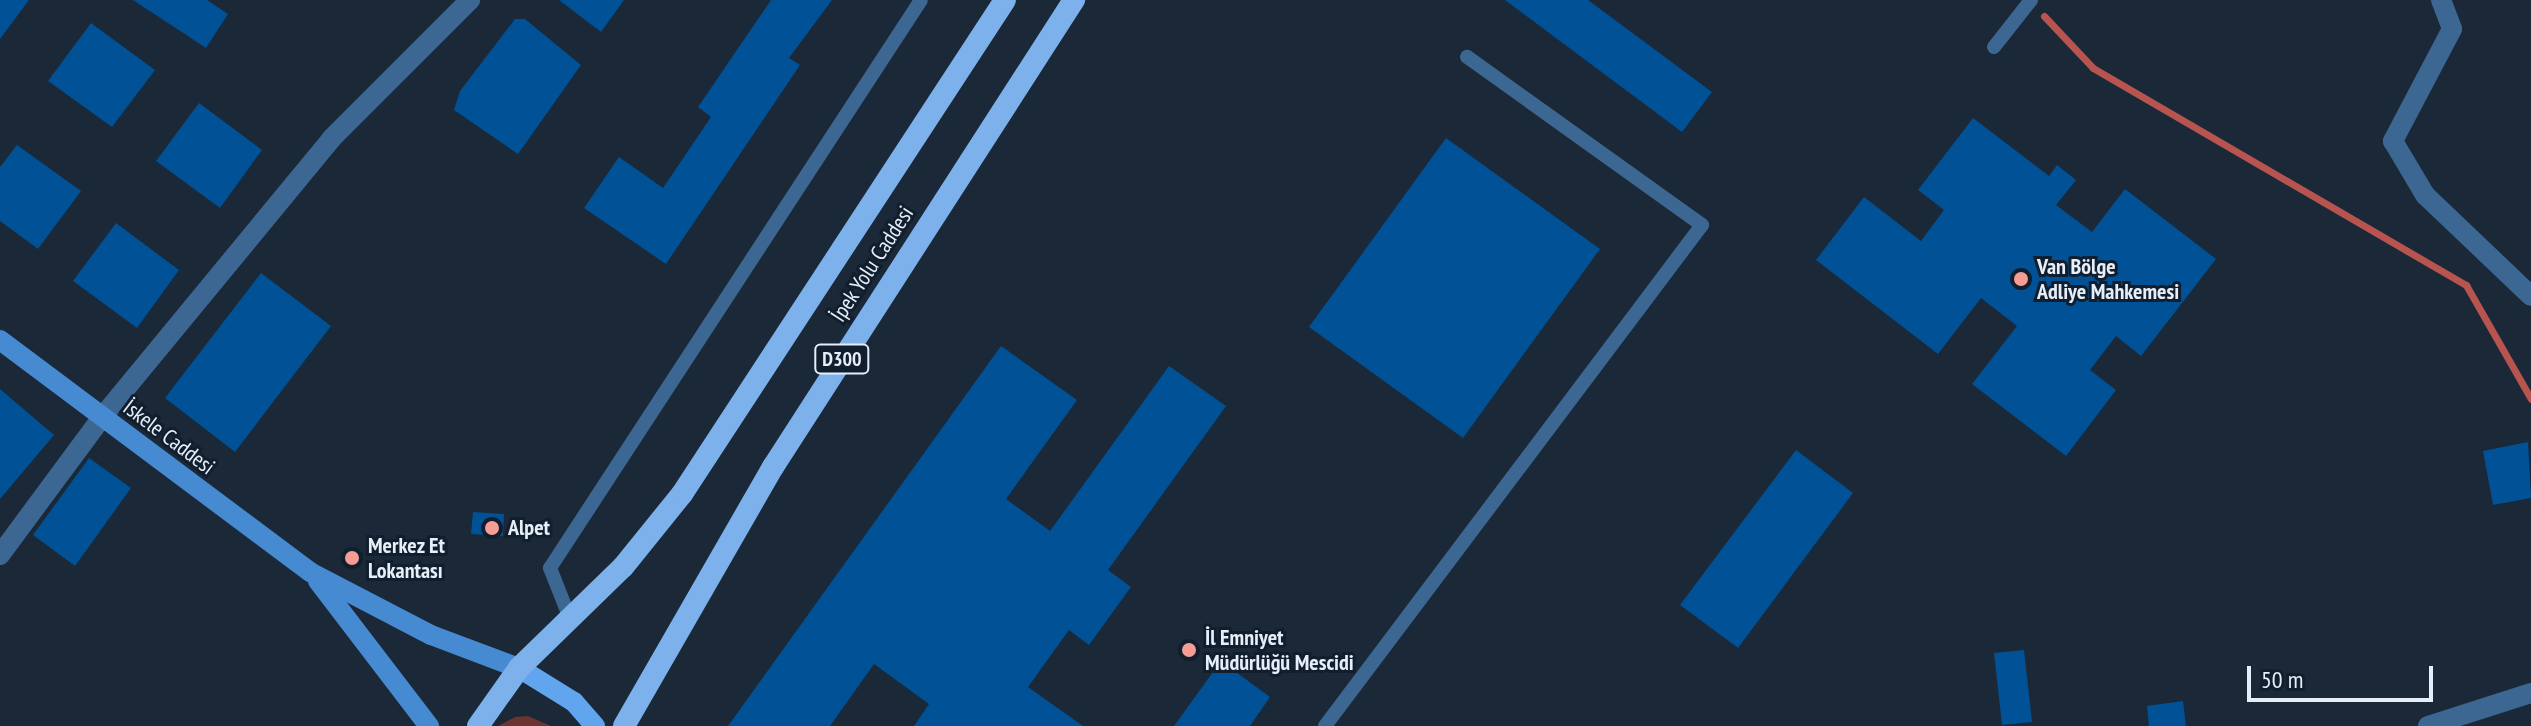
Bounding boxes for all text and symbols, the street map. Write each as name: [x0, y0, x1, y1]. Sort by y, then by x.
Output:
street label: İpek Yolu Caddesi: [825, 201, 919, 327]
place label: Van Bölge Adliye Mahkemesi: [2037, 253, 2179, 304]
marker: Van Bölge Adliye Mahkemesi: [2012, 270, 2030, 288]
road number: D300: [814, 343, 870, 375]
street label: İskele Caddesi: [118, 394, 220, 480]
place label: Alpet: [508, 515, 550, 541]
marker: Alpet: [483, 519, 501, 537]
place label: Merkez Et Lokantası: [368, 532, 445, 584]
marker: Merkez Et Lokantası: [343, 549, 361, 567]
place label: İl Emniyet Müdürlüğü Mescidi: [1205, 624, 1354, 676]
marker: İl Emniyet Müdürlüğü Mescidi: [1180, 641, 1198, 659]
scale bar: [2251, 650, 2437, 700]
text: 50 m: [2261, 664, 2303, 695]

